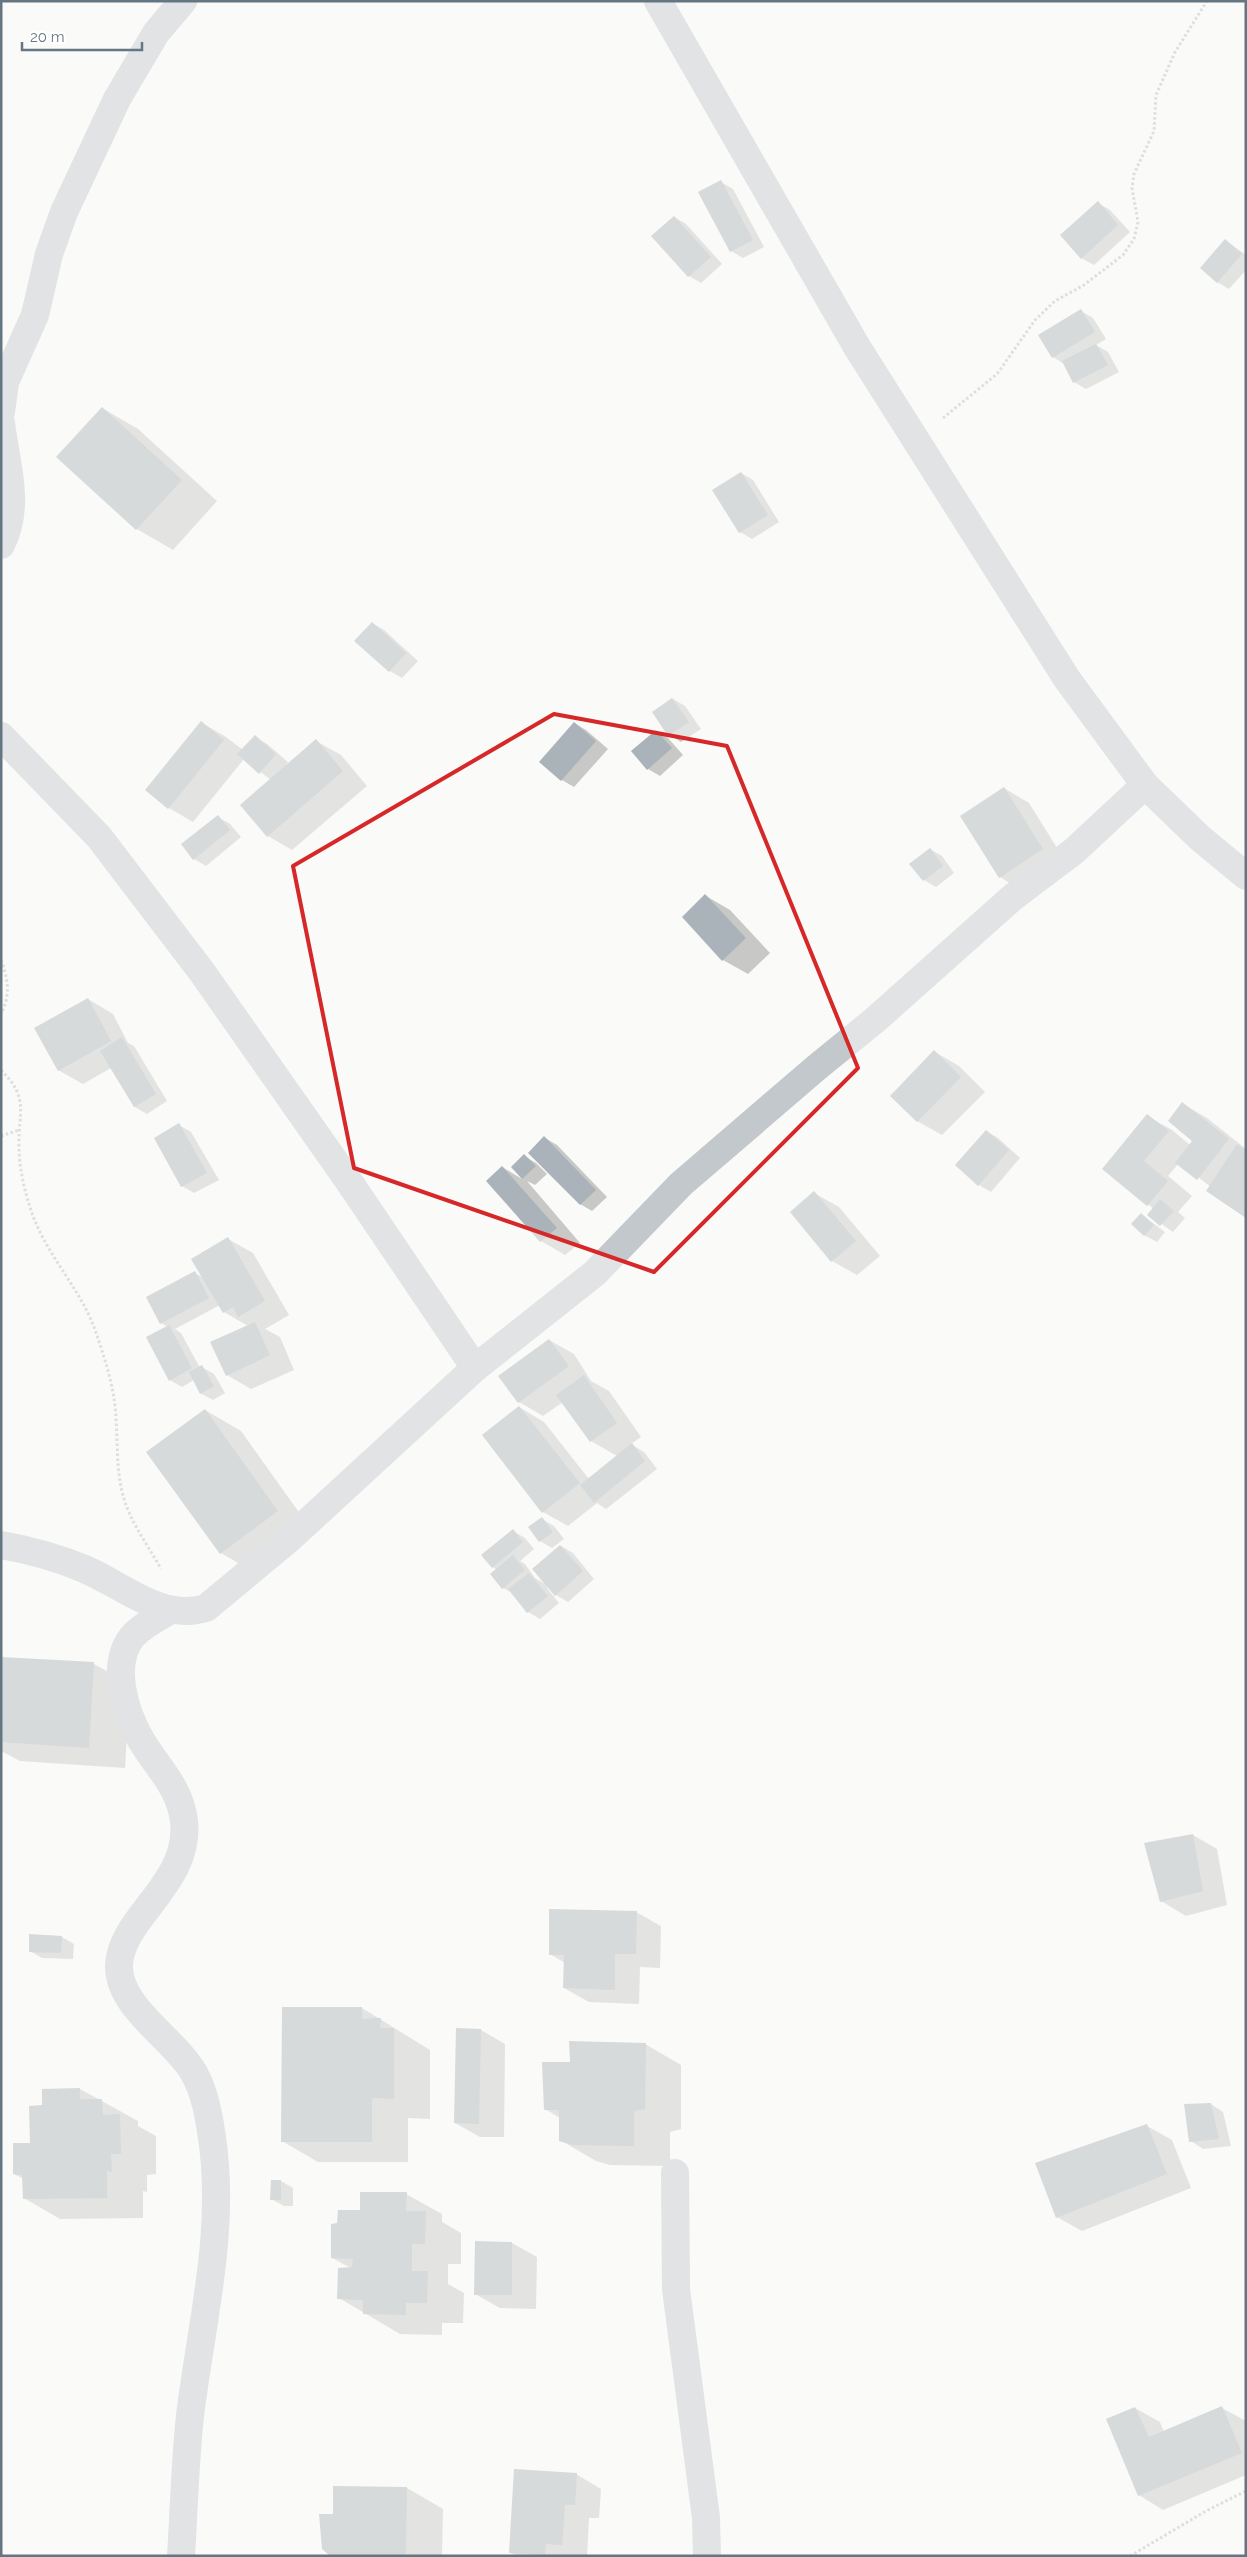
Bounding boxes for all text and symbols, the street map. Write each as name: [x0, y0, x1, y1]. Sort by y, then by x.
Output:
scale bar: [22, 20, 142, 52]
text: 20 m: [30, 28, 65, 46]

